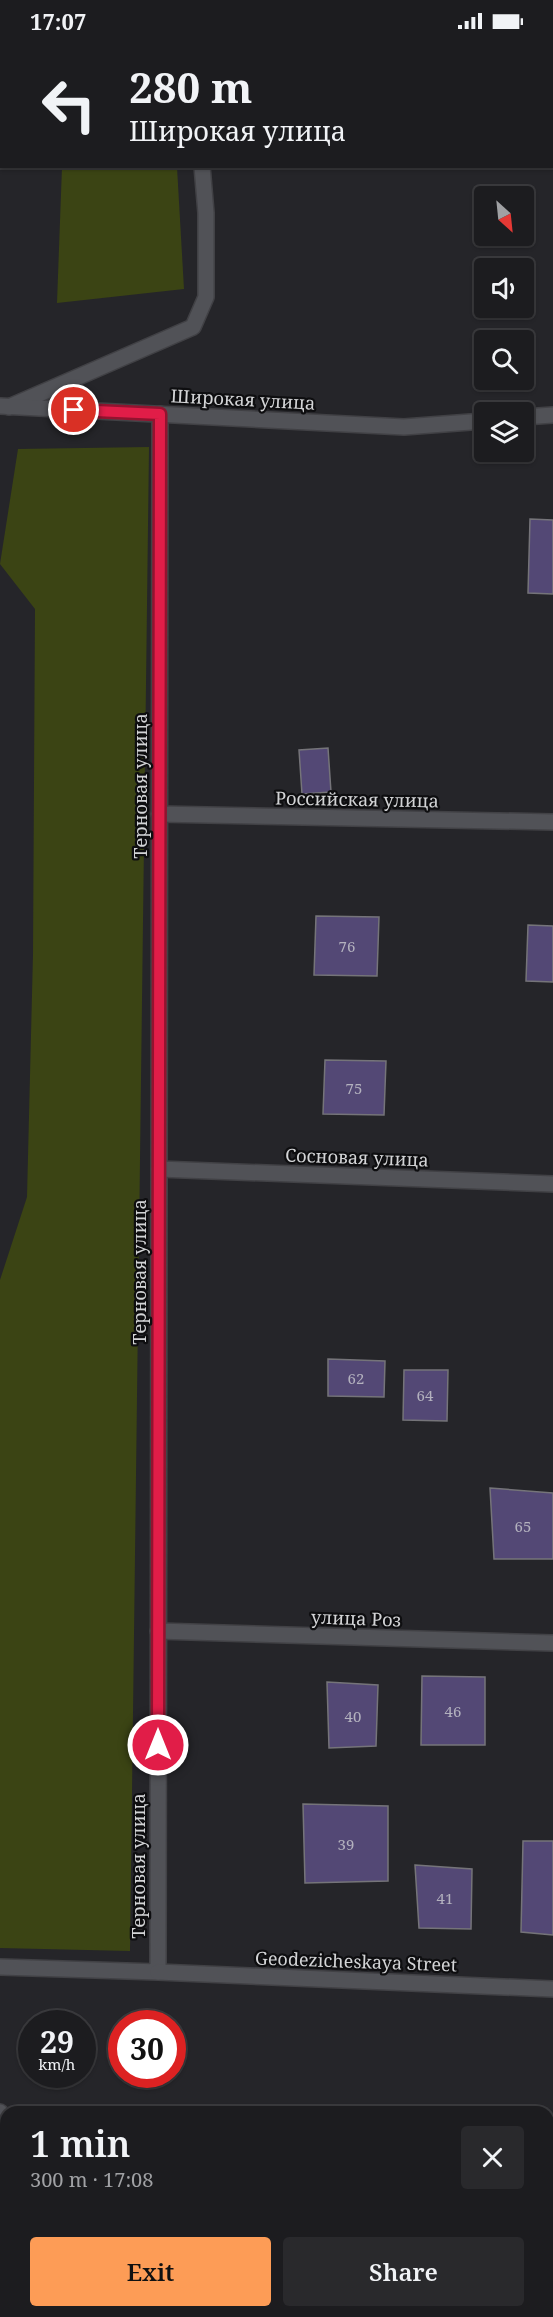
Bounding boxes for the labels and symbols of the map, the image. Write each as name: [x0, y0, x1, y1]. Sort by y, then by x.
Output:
north arrow: [474, 186, 534, 246]
street label: Широкая улица: [170, 383, 316, 415]
pin: [48, 384, 99, 435]
street label: Терновая улица: [128, 713, 152, 859]
street label: Российская улица: [275, 786, 439, 812]
house number: 76: [339, 936, 355, 956]
house number: 75: [346, 1078, 362, 1098]
street label: Сосновая улица: [285, 1143, 429, 1171]
street label: Терновая улица: [127, 1199, 151, 1345]
house number: 62: [348, 1368, 364, 1388]
house number: 64: [417, 1385, 434, 1405]
house number: 65: [515, 1516, 531, 1536]
street label: улица Роз: [311, 1604, 401, 1632]
house number: 46: [445, 1701, 461, 1721]
house number: 40: [345, 1706, 361, 1726]
position arrow: [126, 1713, 190, 1777]
street label: Терновая улица: [126, 1793, 150, 1939]
house number: 39: [338, 1834, 354, 1854]
house number: 41: [437, 1888, 453, 1908]
street label: Geodezicheskaya Street: [255, 1945, 457, 1977]
speed limit sign: 30: [108, 2010, 186, 2088]

